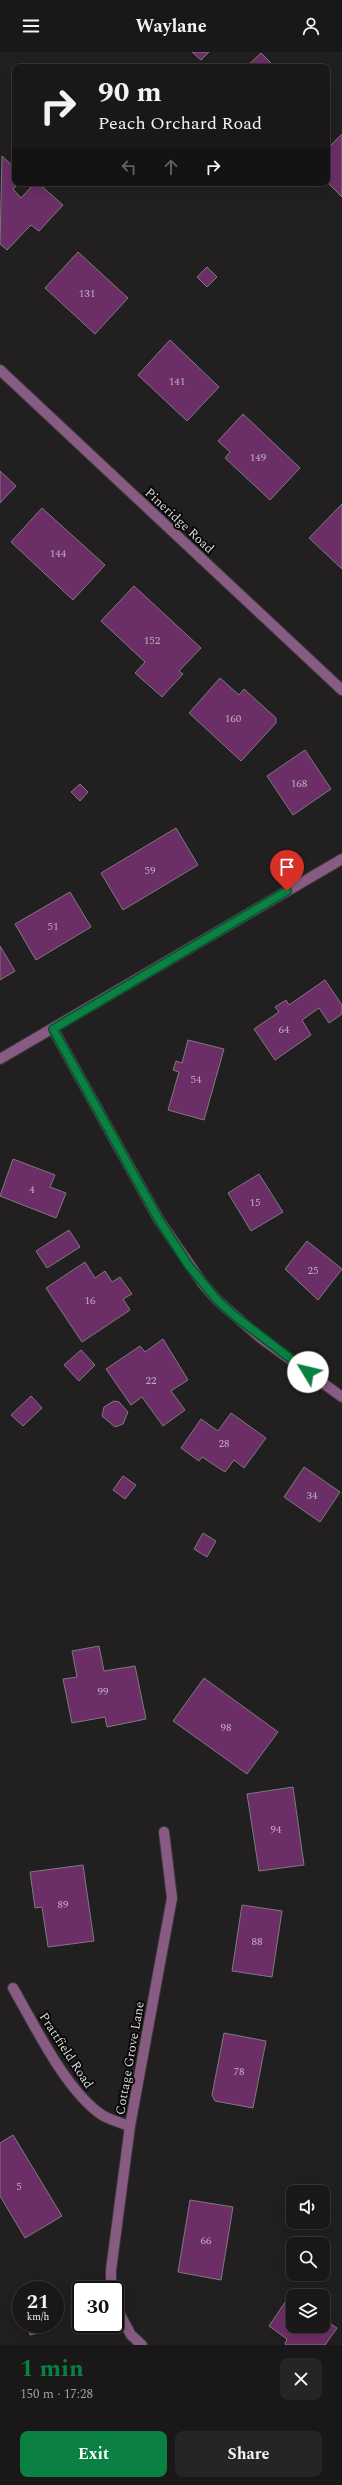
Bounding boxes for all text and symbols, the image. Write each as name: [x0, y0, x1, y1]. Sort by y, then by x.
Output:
text: Waylane: [135, 13, 207, 40]
icon: menu: [20, 15, 42, 37]
icon: person: [300, 15, 322, 37]
text: 90 m: [98, 71, 162, 114]
icon: right: [32, 80, 84, 132]
text: Peach Orchard Road: [98, 110, 262, 137]
icon: left: [118, 156, 140, 178]
icon: ahead: [160, 156, 182, 178]
icon: right: [202, 156, 224, 178]
house number: 131: [79, 285, 95, 302]
house number: 141: [169, 373, 185, 390]
house number: 149: [250, 449, 267, 466]
street label: Pineridge Road: [140, 483, 219, 558]
house number: 144: [50, 545, 67, 562]
house number: 152: [144, 632, 161, 649]
house number: 160: [225, 710, 242, 727]
house number: 168: [291, 775, 308, 792]
pin: [270, 850, 304, 891]
icon: arrive: [276, 856, 298, 878]
house number: 59: [145, 862, 156, 879]
house number: 51: [48, 918, 59, 935]
house number: 64: [279, 1021, 290, 1038]
house number: 54: [191, 1071, 202, 1088]
house number: 4: [29, 1181, 35, 1198]
house number: 15: [250, 1194, 261, 1211]
house number: 25: [308, 1262, 319, 1279]
house number: 16: [85, 1292, 96, 1309]
position arrow: [287, 1351, 329, 1393]
house number: 22: [146, 1372, 157, 1389]
house number: 28: [219, 1435, 230, 1452]
house number: 34: [307, 1487, 318, 1504]
house number: 99: [98, 1683, 109, 1700]
house number: 98: [221, 1719, 232, 1736]
house number: 94: [271, 1821, 282, 1838]
house number: 89: [58, 1896, 69, 1913]
house number: 88: [252, 1933, 263, 1950]
street label: Cottage Grove Lane: [110, 2000, 150, 2116]
street label: Prattfield Road: [34, 2008, 98, 2093]
house number: 78: [234, 2063, 245, 2080]
house number: 5: [16, 2178, 22, 2195]
map controls: [286, 2185, 330, 2333]
button: sound: [286, 2185, 330, 2229]
house number: 66: [201, 2232, 212, 2249]
button: search: [286, 2237, 330, 2281]
speed limit sign: 30: [72, 2281, 124, 2333]
text: 21: [27, 2287, 49, 2317]
button: layers: [286, 2289, 330, 2333]
text: km/h: [27, 2309, 49, 2325]
text: 1 min: [20, 2351, 84, 2387]
button: close: [280, 2358, 322, 2400]
text: 150 m · 17:28: [20, 2384, 93, 2404]
button: Exit: [20, 2431, 167, 2477]
button: Share: [175, 2431, 322, 2477]

